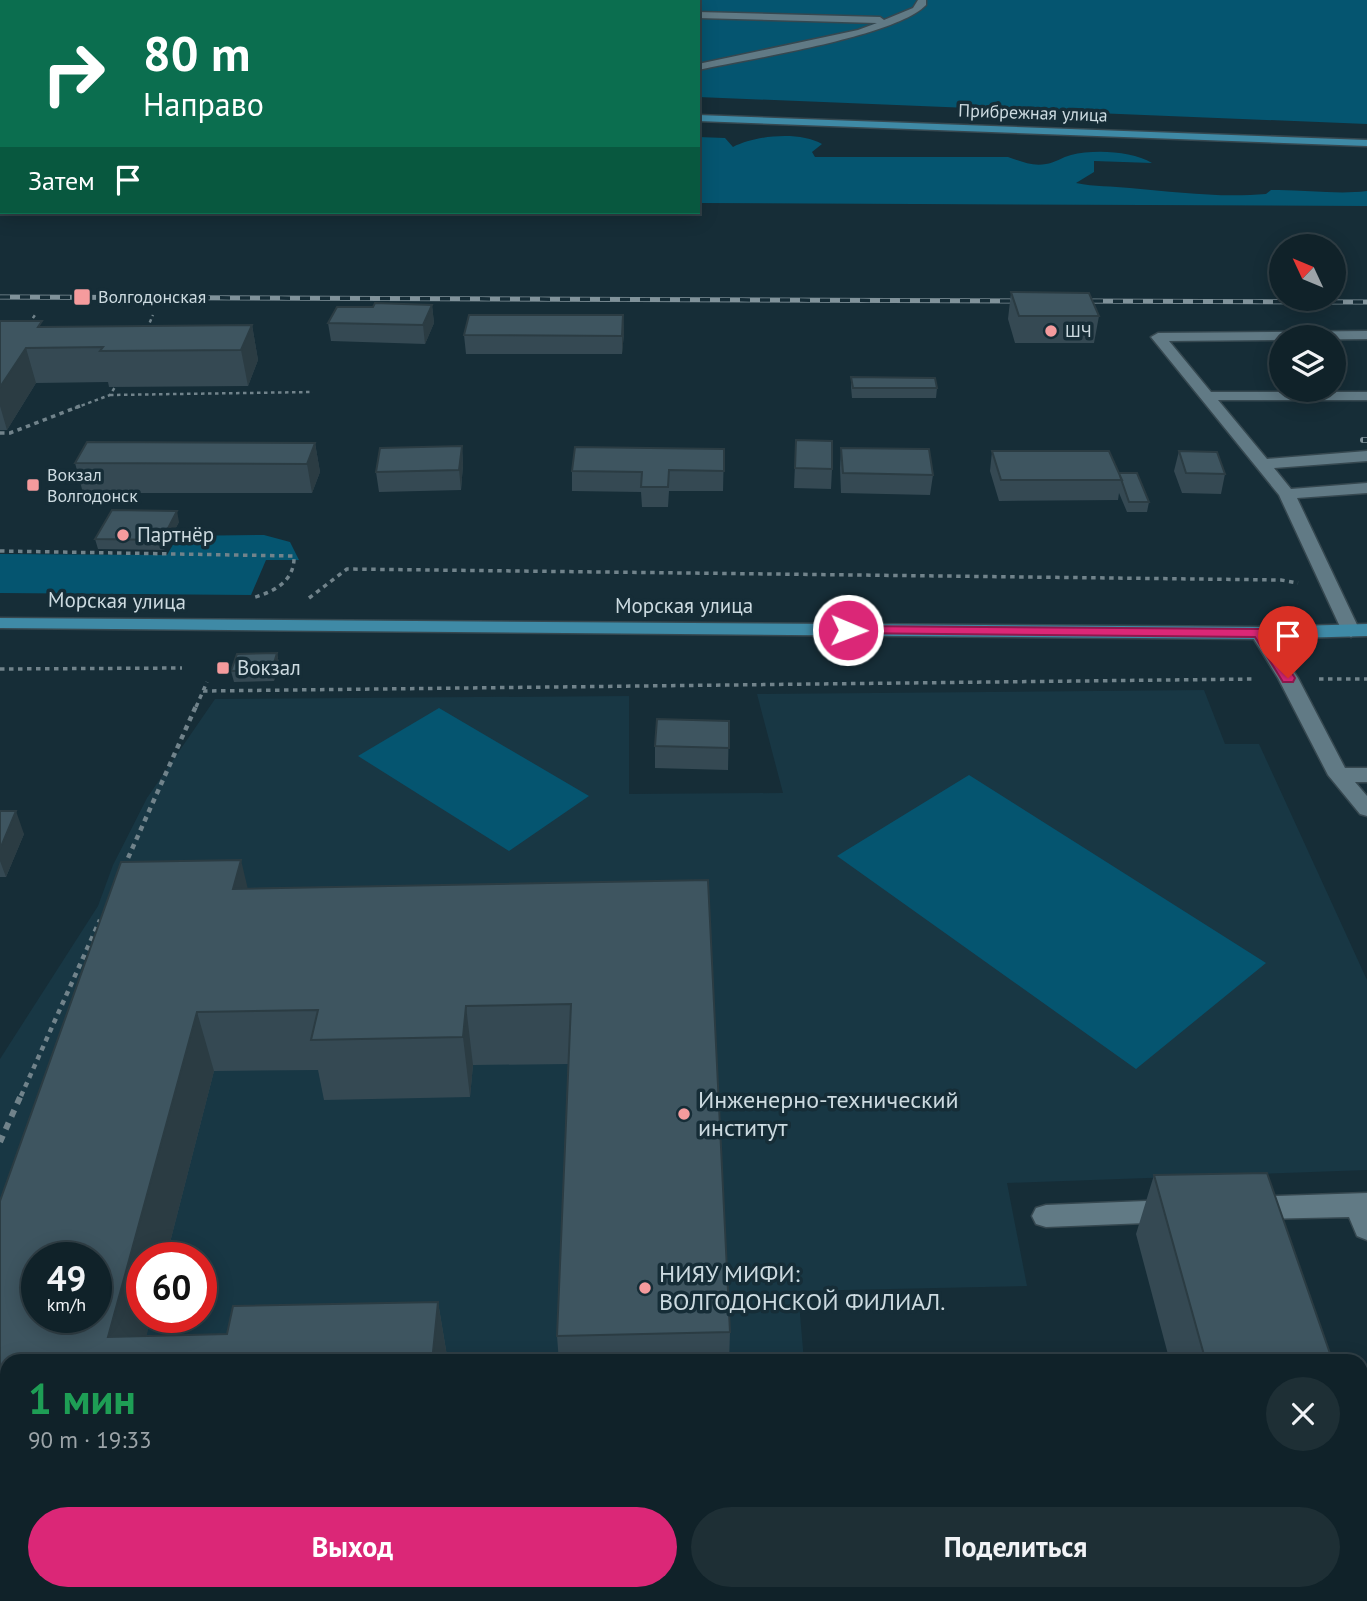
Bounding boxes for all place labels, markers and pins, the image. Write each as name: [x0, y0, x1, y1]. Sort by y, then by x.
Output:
place label: Волгодонская: [98, 285, 206, 308]
marker: Волгодонская: [72, 287, 92, 307]
place label: ШЧ: [1065, 319, 1092, 342]
marker: ШЧ: [1043, 323, 1059, 339]
place label: Вокзал Волгодонск: [47, 463, 138, 507]
marker: Вокзал Волгодонск: [25, 477, 41, 493]
place label: Партнёр: [137, 521, 214, 548]
marker: Партнёр: [115, 527, 131, 543]
pin: [1258, 606, 1318, 678]
place label: Вокзал: [237, 654, 301, 681]
marker: Вокзал: [215, 660, 231, 676]
place label: Инженерно-технический институт: [698, 1084, 959, 1143]
marker: Инженерно-технический институт: [676, 1106, 692, 1122]
place label: НИЯУ МИФИ: ВОЛГОДОНСКОЙ ФИЛИАЛ.: [659, 1258, 945, 1317]
marker: НИЯУ МИФИ: ВОЛГОДОНСКОЙ ФИЛИАЛ.: [637, 1280, 653, 1296]

